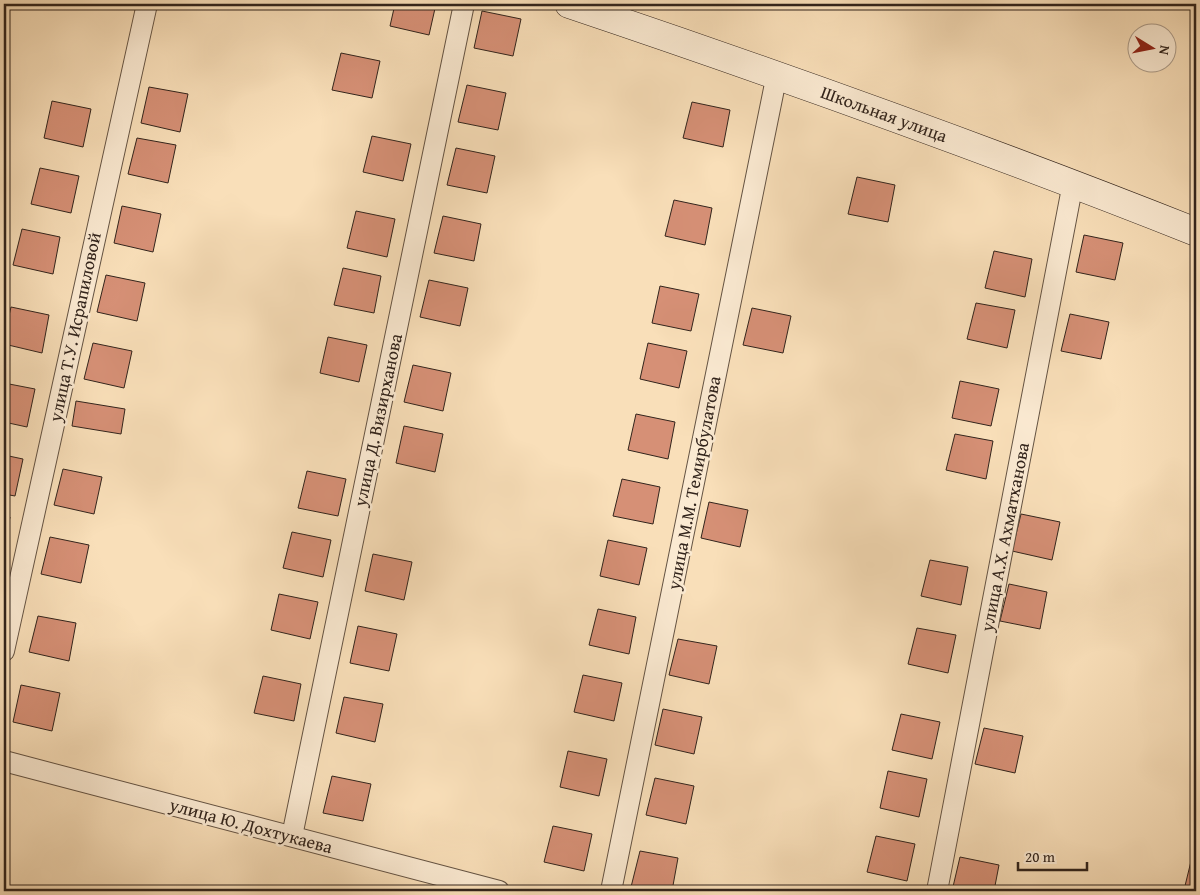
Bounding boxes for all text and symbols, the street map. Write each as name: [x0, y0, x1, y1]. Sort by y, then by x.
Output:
north arrow: [1128, 22, 1178, 72]
text: N: [1154, 44, 1175, 57]
street label: Школьная улица: [817, 78, 952, 149]
street label: улица Т.У. Исрапиловой: [41, 229, 108, 425]
street label: улица Д. Визирханова: [346, 330, 409, 510]
street label: улица М.М. Темирбулатова: [659, 373, 728, 593]
street label: улица А.Х. Ахматханова: [973, 440, 1036, 635]
street label: улица Ю. Дохтукаева: [166, 791, 336, 860]
scale bar: [1018, 840, 1086, 872]
text: 20 m: [1025, 846, 1056, 867]

